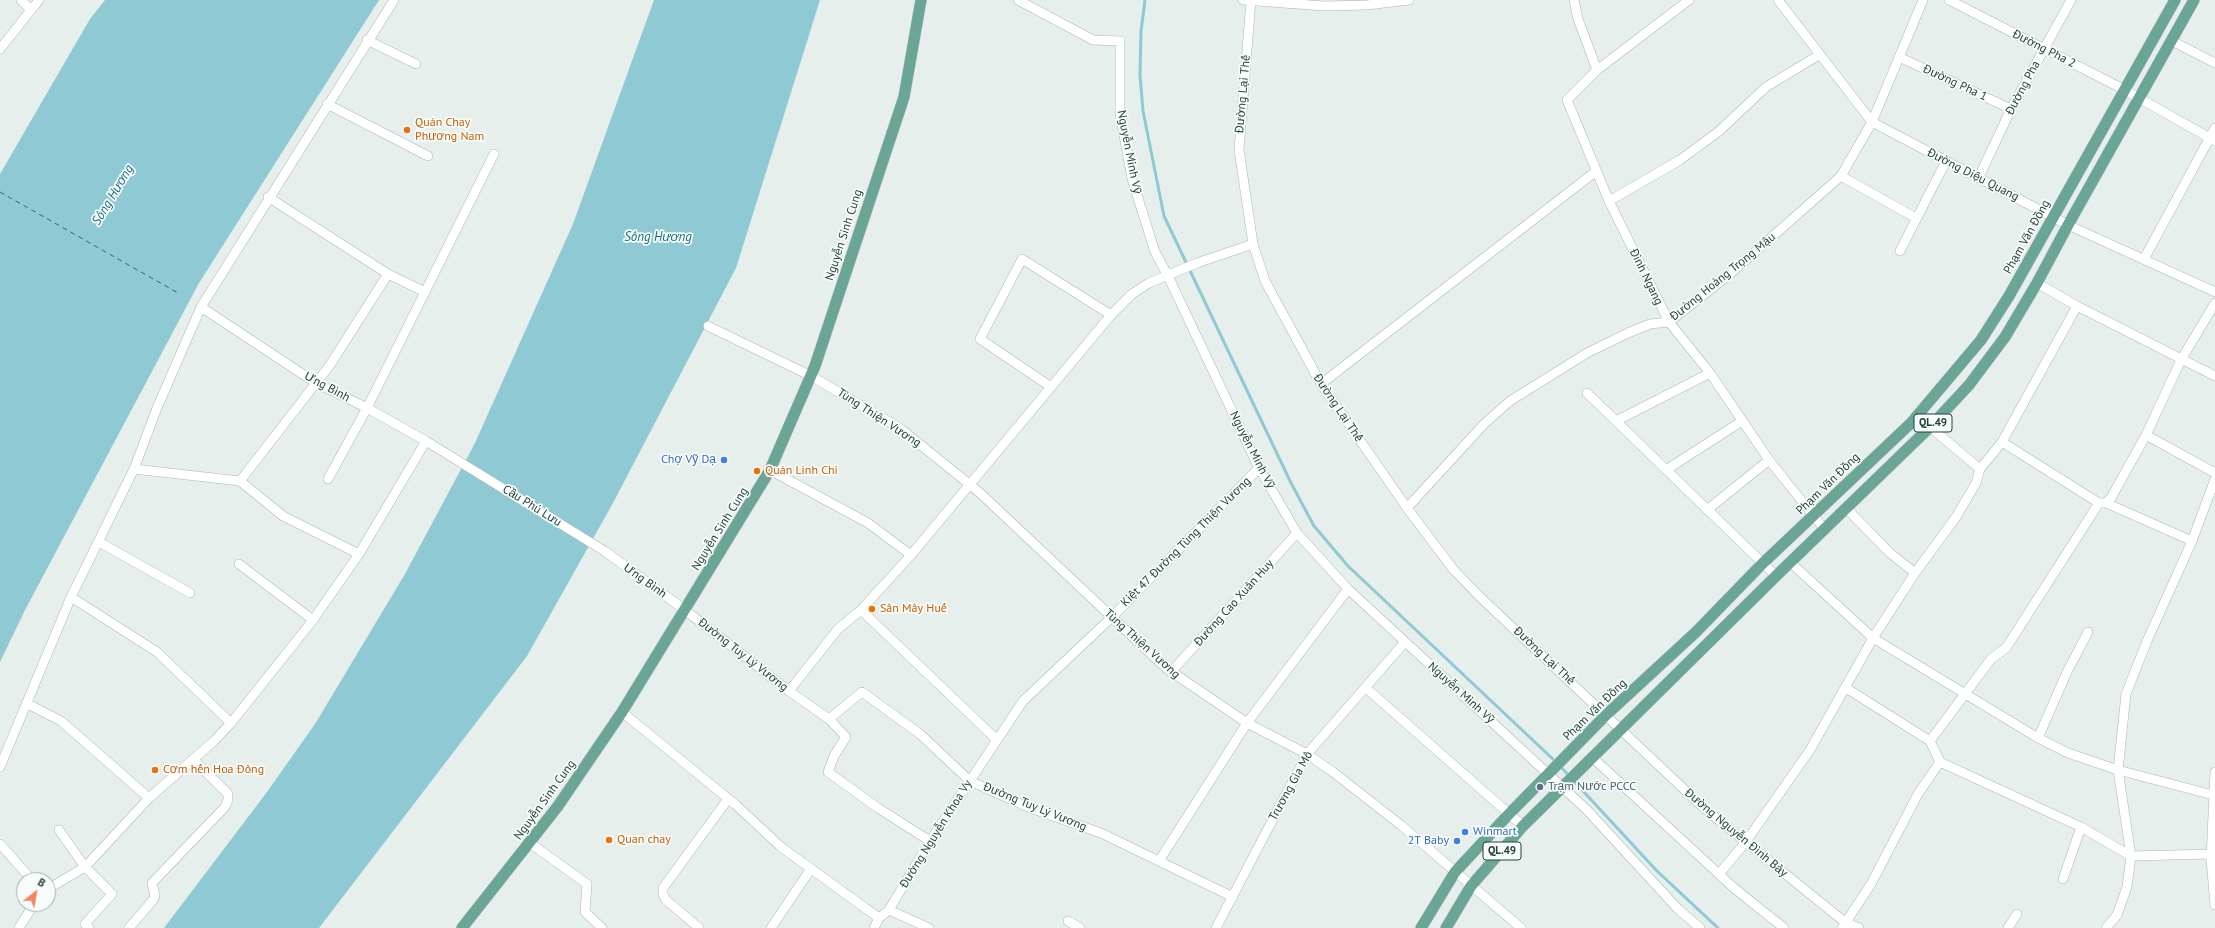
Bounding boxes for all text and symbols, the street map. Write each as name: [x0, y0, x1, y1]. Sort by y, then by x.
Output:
street label: Đường Pha 2: [2010, 27, 2078, 71]
street label: Đường Lại Thế: [1232, 54, 1254, 134]
street label: Đường Pha: [2003, 58, 2043, 118]
street label: Đường Pha 1: [1921, 62, 1989, 104]
street label: Nguyễn Minh Vỹ: [1114, 109, 1144, 195]
place label: Quán Chay Phương Nam: [415, 116, 484, 144]
marker: Quán Chay Phương Nam: [402, 125, 412, 135]
street label: Đường Diệu Quang: [1925, 146, 2021, 204]
water label: Sông Hương: [89, 162, 137, 228]
street label: Nguyễn Sinh Cung: [822, 188, 866, 282]
street label: Phạm Văn Đồng: [2001, 197, 2053, 277]
water label: Sông Hương: [624, 229, 692, 245]
street label: Đường Hoàng Trọng Mậu: [1667, 230, 1779, 324]
street label: Đình Ngang: [1626, 246, 1666, 308]
street label: Ưng Bình: [302, 369, 352, 405]
street label: Đường Lại Thế: [1310, 371, 1366, 445]
street label: Tùng Thiện Vương: [834, 386, 924, 450]
street label: Nguyễn Minh Vỹ: [1226, 409, 1278, 491]
road number: QL.49: [1914, 414, 1952, 432]
street label: Phạm Văn Đồng: [1793, 450, 1863, 518]
place label: Chợ Vỹ Dạ: [661, 453, 716, 467]
marker: Chợ Vỹ Dạ: [719, 455, 729, 465]
place label: Quán Linh Chi: [765, 464, 838, 478]
marker: Quán Linh Chi: [752, 466, 762, 476]
street label: Kiệt 47 Đường Tùng Thiện Vương: [1118, 474, 1254, 610]
street label: Cầu Phú Lưu: [500, 482, 564, 530]
street label: Nguyễn Sinh Cung: [689, 485, 751, 573]
street label: Đường Cao Xuân Huy: [1191, 557, 1277, 649]
street label: Ưng Bình: [621, 561, 669, 601]
place label: Sân Mây Huế: [880, 602, 947, 616]
marker: Sân Mây Huế: [867, 604, 877, 614]
street label: Tùng Thiện Vương: [1101, 606, 1183, 682]
street label: Đường Tuy Lý Vương: [695, 615, 791, 695]
street label: Đường Lại Thế: [1510, 624, 1578, 688]
street label: Nguyễn Minh Vỹ: [1425, 659, 1497, 727]
street label: Phạm Văn Đồng: [1560, 676, 1630, 744]
street label: Trương Gia Mô: [1266, 749, 1316, 823]
street label: Nguyễn Sinh Cung: [511, 757, 579, 843]
place label: Cơm hến Hoa Đông: [163, 763, 264, 777]
marker: Cơm hến Hoa Đông: [150, 765, 160, 775]
street label: Đường Nguyễn Khoa Vy: [897, 777, 975, 891]
street label: Đường Tuy Lý Vương: [981, 780, 1089, 834]
place label: Trạm Nước PCCC: [1548, 780, 1636, 794]
marker: Trạm Nước PCCC: [1535, 782, 1545, 792]
street label: Đường Nguyễn Đình Bảy: [1682, 786, 1790, 880]
place label: Winmart: [1473, 825, 1517, 839]
marker: Winmart: [1460, 827, 1470, 837]
place label: Quan chay: [617, 833, 671, 847]
place label: 2T Baby: [1408, 834, 1449, 848]
marker: Quan chay: [604, 835, 614, 845]
marker: 2T Baby: [1452, 836, 1462, 846]
road number: QL.49: [1483, 842, 1521, 860]
north arrow: [16, 872, 56, 912]
text: B: [35, 875, 48, 890]

